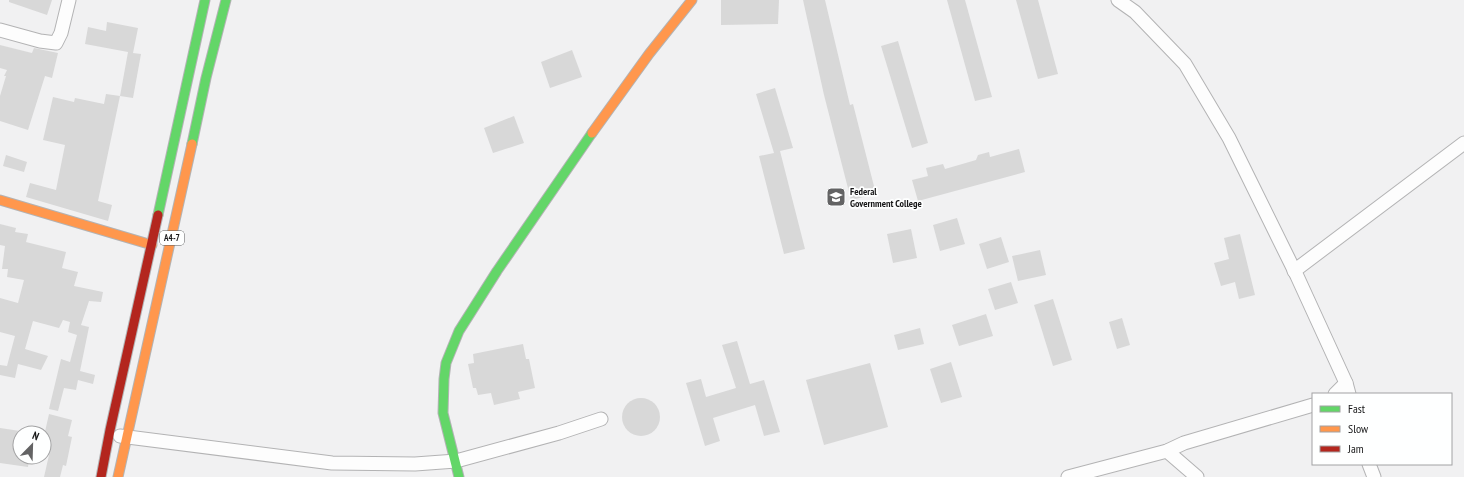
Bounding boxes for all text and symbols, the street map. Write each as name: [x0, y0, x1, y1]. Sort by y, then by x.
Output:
place label: Federal Government College: [850, 185, 922, 210]
school or university icon: Federal Government College: [825, 186, 847, 208]
road number: A4-7: [160, 231, 184, 245]
legend: [1312, 393, 1452, 465]
text: Fast: [1348, 401, 1366, 416]
text: Slow: [1348, 421, 1369, 436]
north arrow: [12, 425, 52, 465]
text: N: [30, 428, 41, 443]
text: Jam: [1347, 441, 1364, 456]

